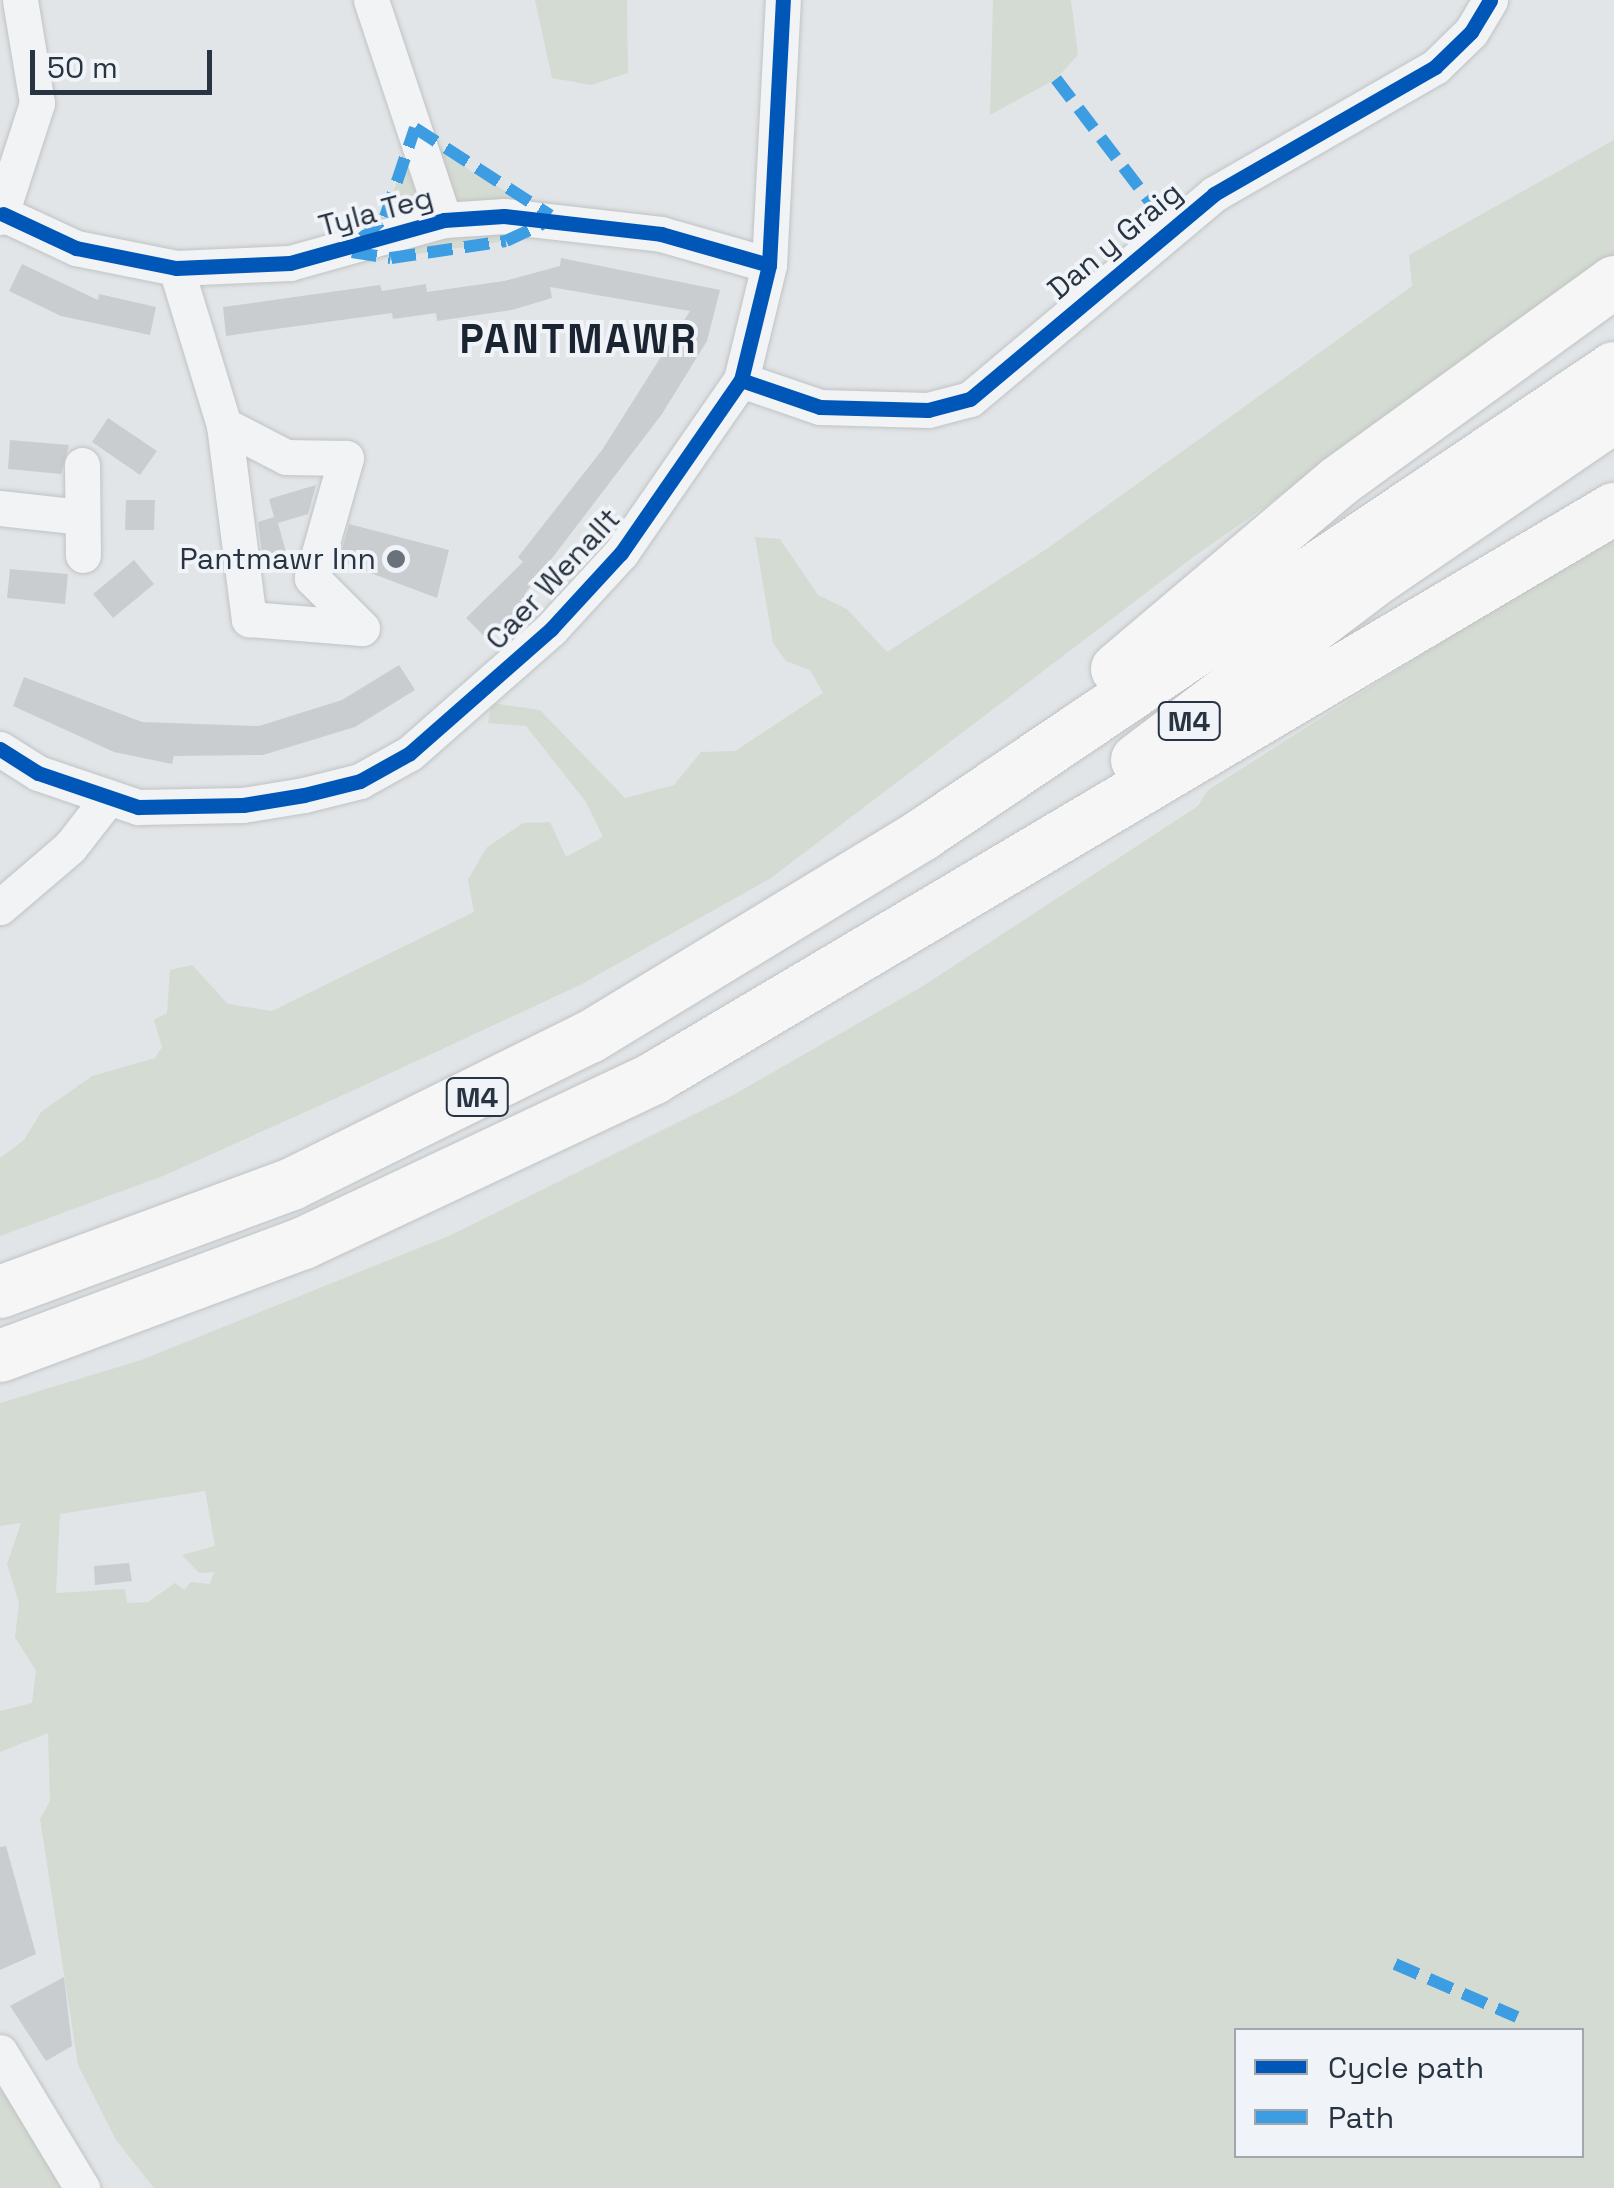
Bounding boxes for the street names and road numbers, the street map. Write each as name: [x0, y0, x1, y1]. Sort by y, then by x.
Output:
street label: Dan y Graig: [1041, 175, 1189, 307]
street label: Tyla Teg: [315, 179, 437, 245]
street label: Caer Wenallt: [478, 501, 628, 657]
road number: M4: [1156, 698, 1222, 744]
road number: M4: [444, 1074, 510, 1120]

